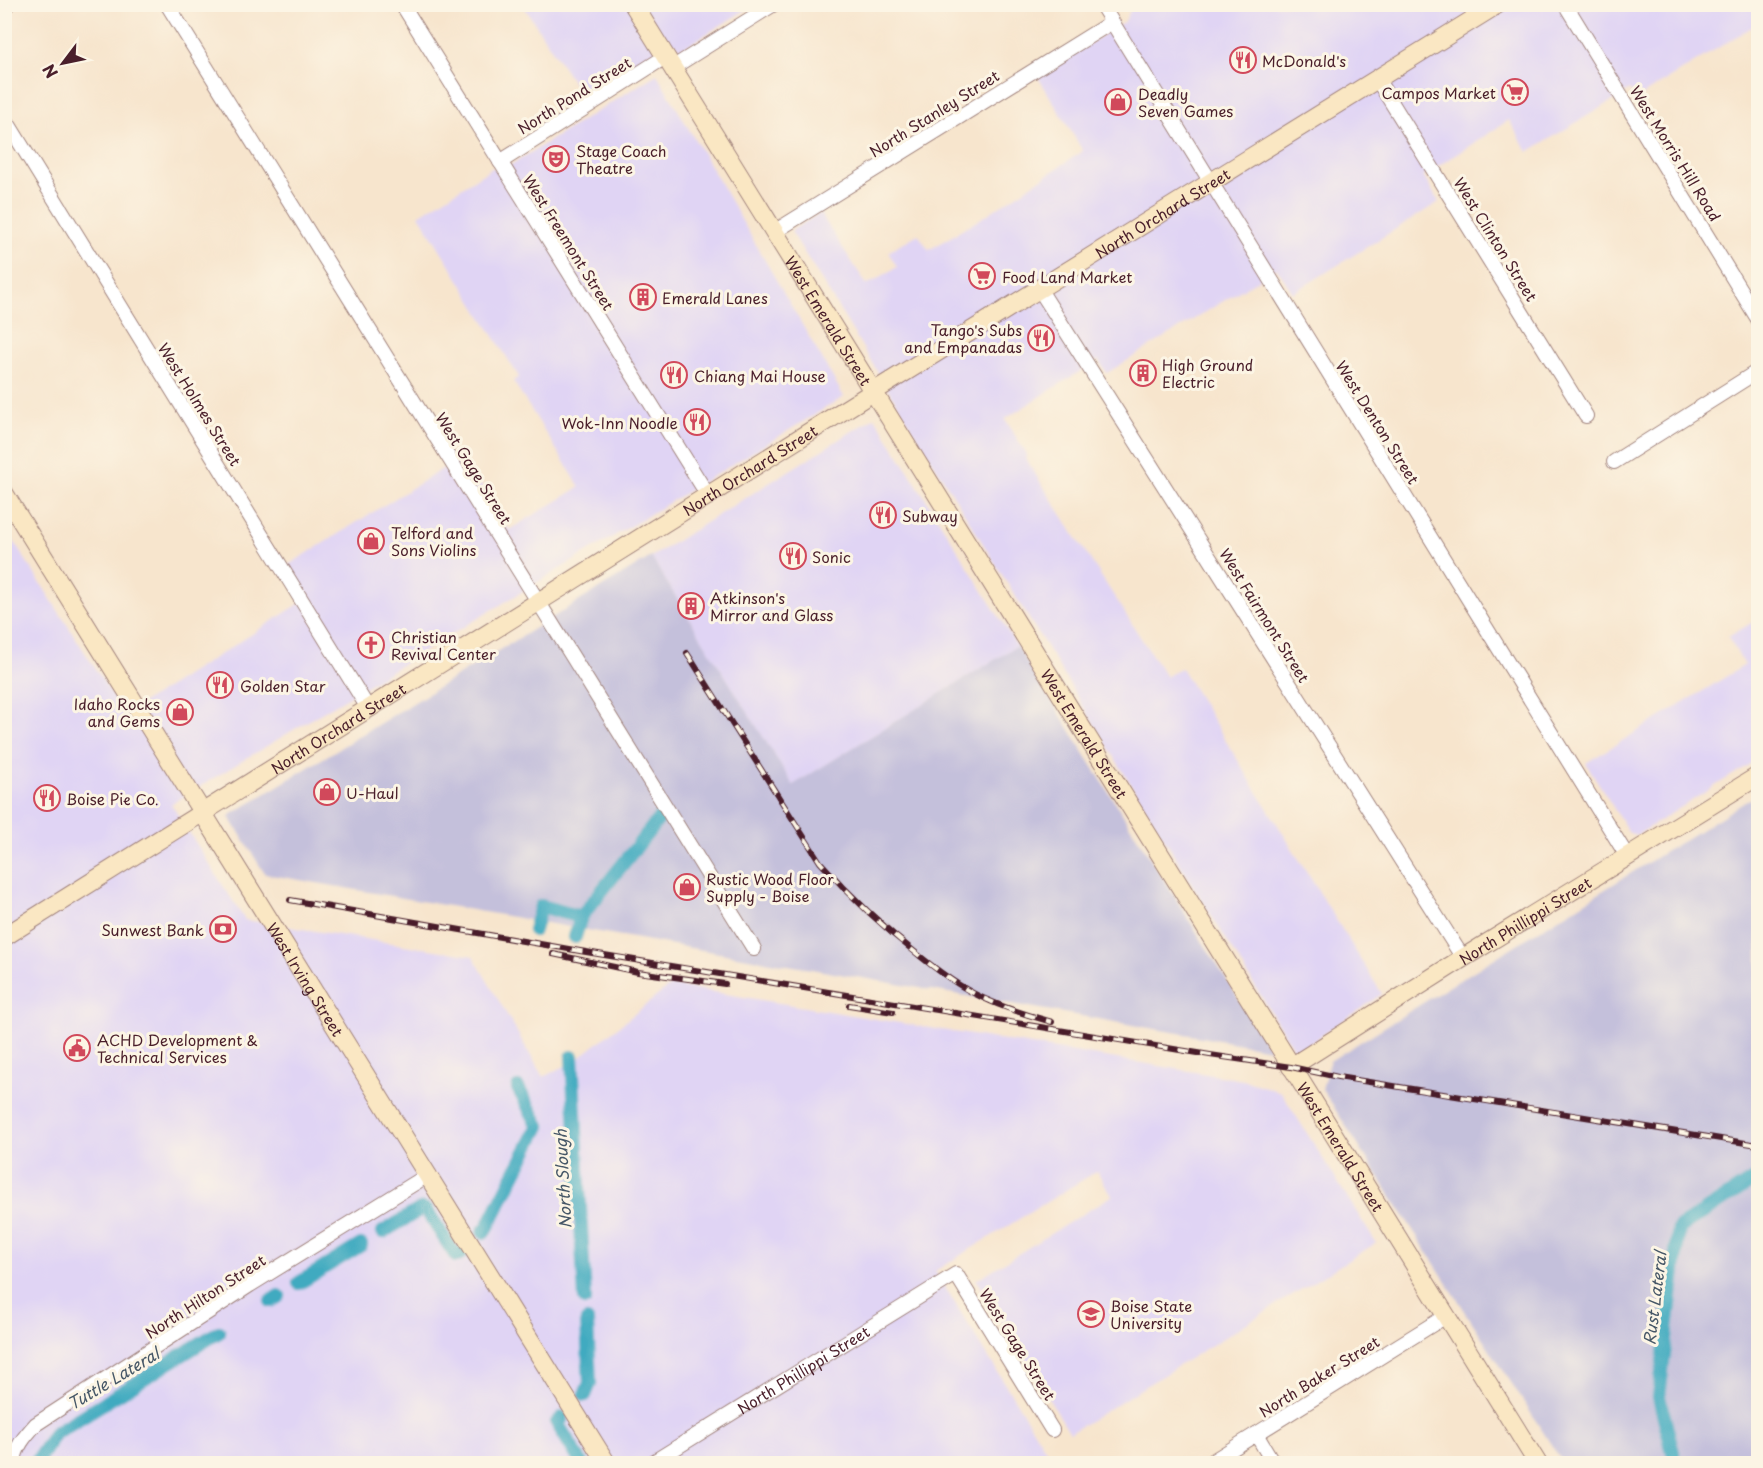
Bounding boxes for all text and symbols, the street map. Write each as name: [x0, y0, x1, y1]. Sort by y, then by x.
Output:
north arrow: [33, 33, 93, 93]
restaurant icon: McDonald's: [1228, 45, 1258, 75]
place label: McDonald's: [1262, 49, 1346, 72]
street label: North Pond Street: [513, 51, 635, 139]
text: N: [36, 60, 63, 83]
street label: North Stanley Street: [865, 64, 1003, 162]
supermarket icon: Campos Market: [1500, 77, 1530, 107]
place label: Campos Market: [1381, 81, 1496, 104]
street label: West Morris Hill Road: [1625, 81, 1727, 225]
place label: Deadly Seven Games: [1138, 82, 1233, 122]
shop icon: Deadly Seven Games: [1103, 87, 1133, 117]
place label: Stage Coach Theatre: [576, 139, 666, 179]
theatre icon: Stage Coach Theatre: [541, 144, 571, 174]
street label: North Orchard Street: [1090, 162, 1234, 263]
street label: West Freemont Street: [518, 170, 620, 315]
street label: West Clinton Street: [1449, 173, 1543, 305]
street label: West Emerald Street: [780, 251, 878, 390]
supermarket icon: Food Land Market: [967, 261, 997, 291]
place label: Food Land Market: [1002, 265, 1132, 288]
building icon: Emerald Lanes: [628, 282, 658, 312]
place label: Emerald Lanes: [662, 286, 768, 309]
place label: Tango's Subs and Empanadas: [904, 318, 1022, 358]
restaurant icon: Tango's Subs and Empanadas: [1026, 323, 1056, 353]
street label: West Holmes Street: [153, 338, 247, 470]
place label: High Ground Electric: [1162, 353, 1253, 393]
street label: West Denton Street: [1331, 356, 1425, 488]
building icon: High Ground Electric: [1128, 358, 1158, 388]
restaurant icon: Chiang Mai House: [659, 360, 689, 390]
place label: Chiang Mai House: [694, 364, 826, 387]
street label: West Gage Street: [430, 407, 518, 529]
restaurant icon: Wok-Inn Noodle: [682, 407, 712, 437]
place label: Wok-Inn Noodle: [561, 411, 678, 434]
street label: North Orchard Street: [678, 418, 821, 520]
restaurant icon: Subway: [868, 500, 898, 530]
place label: Subway: [902, 504, 958, 527]
place label: Telford and Sons Violins: [391, 521, 477, 561]
shop icon: Telford and Sons Violins: [356, 526, 386, 556]
restaurant icon: Sonic: [778, 541, 808, 571]
street label: West Fairmont Street: [1214, 543, 1316, 687]
place label: Sonic: [812, 545, 851, 568]
place label: Atkinson's Mirror and Glass: [710, 586, 833, 626]
building icon: Atkinson's Mirror and Glass: [676, 591, 706, 621]
place label: Christian Revival Center: [391, 625, 496, 665]
church icon: Christian Revival Center: [356, 630, 386, 660]
street label: West Emerald Street: [1036, 664, 1134, 803]
restaurant icon: Golden Star: [205, 670, 235, 700]
place label: Golden Star: [240, 674, 326, 697]
street label: North Orchard Street: [266, 677, 410, 779]
place label: Idaho Rocks and Gems: [74, 692, 160, 732]
shop icon: Idaho Rocks and Gems: [165, 697, 195, 727]
shop icon: U-Haul: [312, 777, 342, 807]
place label: U-Haul: [346, 781, 399, 804]
restaurant icon: Boise Pie Co.: [32, 783, 62, 813]
place label: Boise Pie Co.: [66, 787, 159, 810]
place label: Rustic Wood Floor Supply - Boise: [706, 867, 834, 907]
street label: North Phillippi Street: [1454, 870, 1595, 970]
shop icon: Rustic Wood Floor Supply - Boise: [672, 872, 702, 902]
bank icon: Sunwest Bank: [208, 914, 238, 944]
street label: West Irving Street: [262, 917, 350, 1040]
place label: Sunwest Bank: [101, 918, 204, 941]
place label: ACHD Development & Technical Services: [97, 1028, 258, 1068]
public building icon: ACHD Development & Technical Services: [62, 1033, 92, 1063]
street label: West Emerald Street: [1292, 1077, 1390, 1216]
water label: North Slough: [547, 1128, 577, 1229]
street label: North Hilton Street: [140, 1248, 270, 1344]
water label: Rust Lateral: [1636, 1248, 1672, 1346]
street label: West Gage Street: [974, 1283, 1062, 1405]
place label: Boise State University: [1110, 1294, 1192, 1334]
school or university icon: Boise State University: [1076, 1299, 1106, 1329]
street label: North Phillippi Street: [732, 1319, 873, 1419]
street label: North Baker Street: [1254, 1330, 1384, 1422]
water label: Tuttle Lateral: [62, 1340, 166, 1415]

